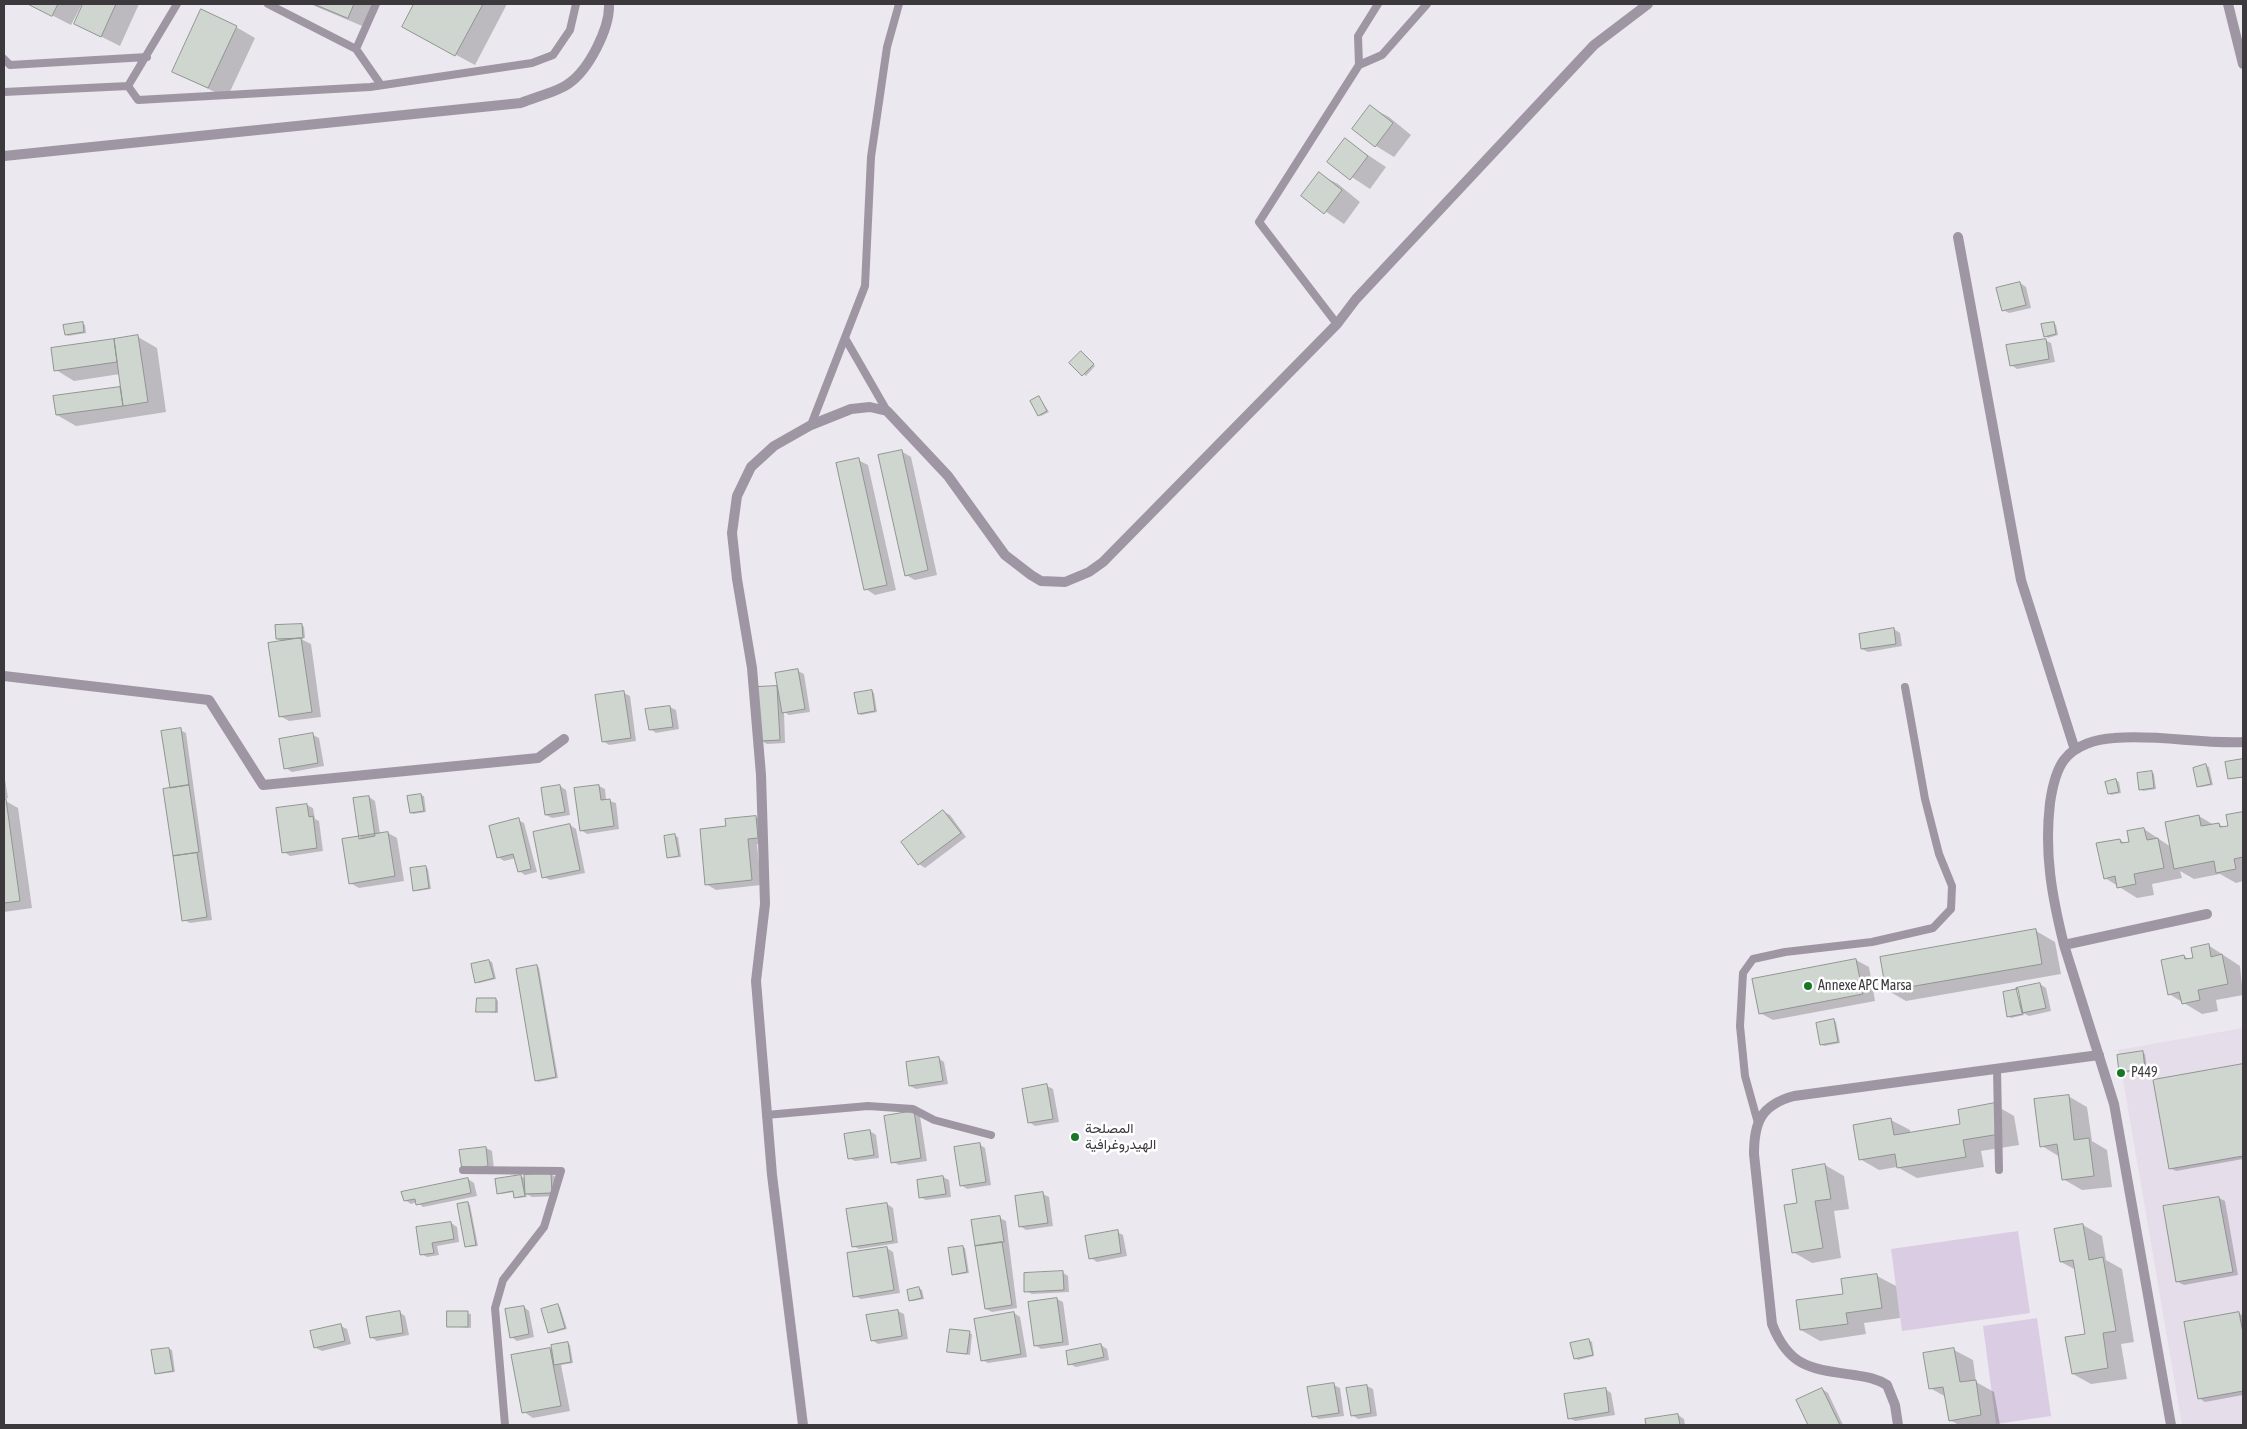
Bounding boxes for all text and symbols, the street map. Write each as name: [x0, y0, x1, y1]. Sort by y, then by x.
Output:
place label: Annexe APC Marsa: [1818, 978, 1912, 994]
marker: Annexe APC Marsa: [1802, 980, 1814, 992]
place label: P449: [2131, 1065, 2158, 1081]
marker: P449: [2115, 1067, 2127, 1079]
place label: المصلحة الهيدروغرافية: [1085, 1121, 1156, 1154]
marker: المصلحة الهيدروغرافية: [1069, 1131, 1081, 1143]

